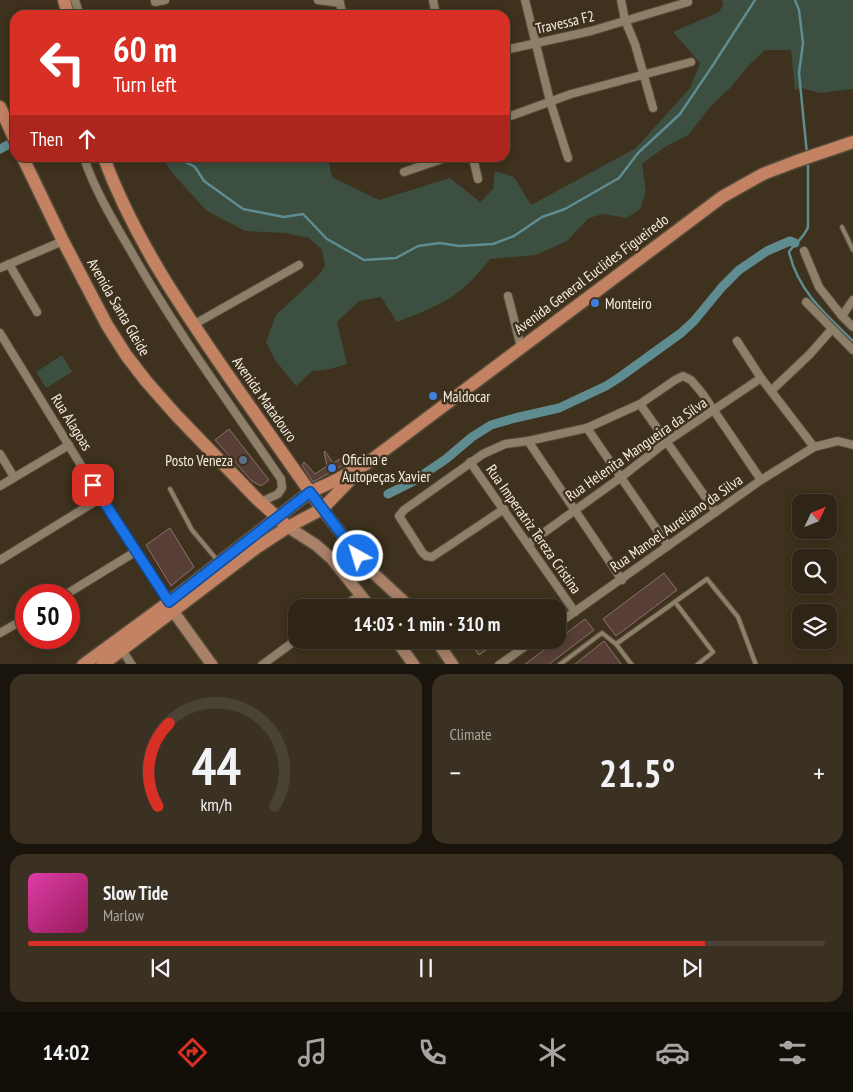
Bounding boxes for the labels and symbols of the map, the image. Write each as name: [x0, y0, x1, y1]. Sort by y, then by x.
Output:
street label: Travessa F2: [534, 6, 596, 38]
street label: Avenida General Euclides Figueiredo: [510, 210, 672, 338]
street label: Avenida Santa Gleide: [83, 255, 155, 359]
place label: Monteiro: [605, 294, 652, 313]
marker: Monteiro: [589, 297, 601, 309]
street label: Avenida Matadouro: [229, 353, 301, 445]
place label: Maldocar: [443, 387, 491, 406]
street label: Rua Alagoas: [47, 390, 97, 454]
marker: Maldocar: [427, 390, 439, 402]
street label: Rua Helenita Mangueira da Silva: [562, 393, 710, 505]
place label: Oficina e Autopeças Xavier: [342, 450, 431, 486]
place label: Posto Veneza: [165, 451, 233, 470]
marker: Posto Veneza: [237, 454, 249, 466]
street label: Rua Imperatriz Tereza Cristina: [482, 461, 586, 597]
marker: Oficina e Autopeças Xavier: [326, 462, 338, 474]
pin: [72, 464, 114, 506]
street label: Rua Manoel Aureliano da Silva: [606, 470, 746, 576]
north arrow: [792, 494, 838, 539]
position arrow: [331, 529, 383, 581]
speed limit sign: 50: [15, 584, 80, 649]

